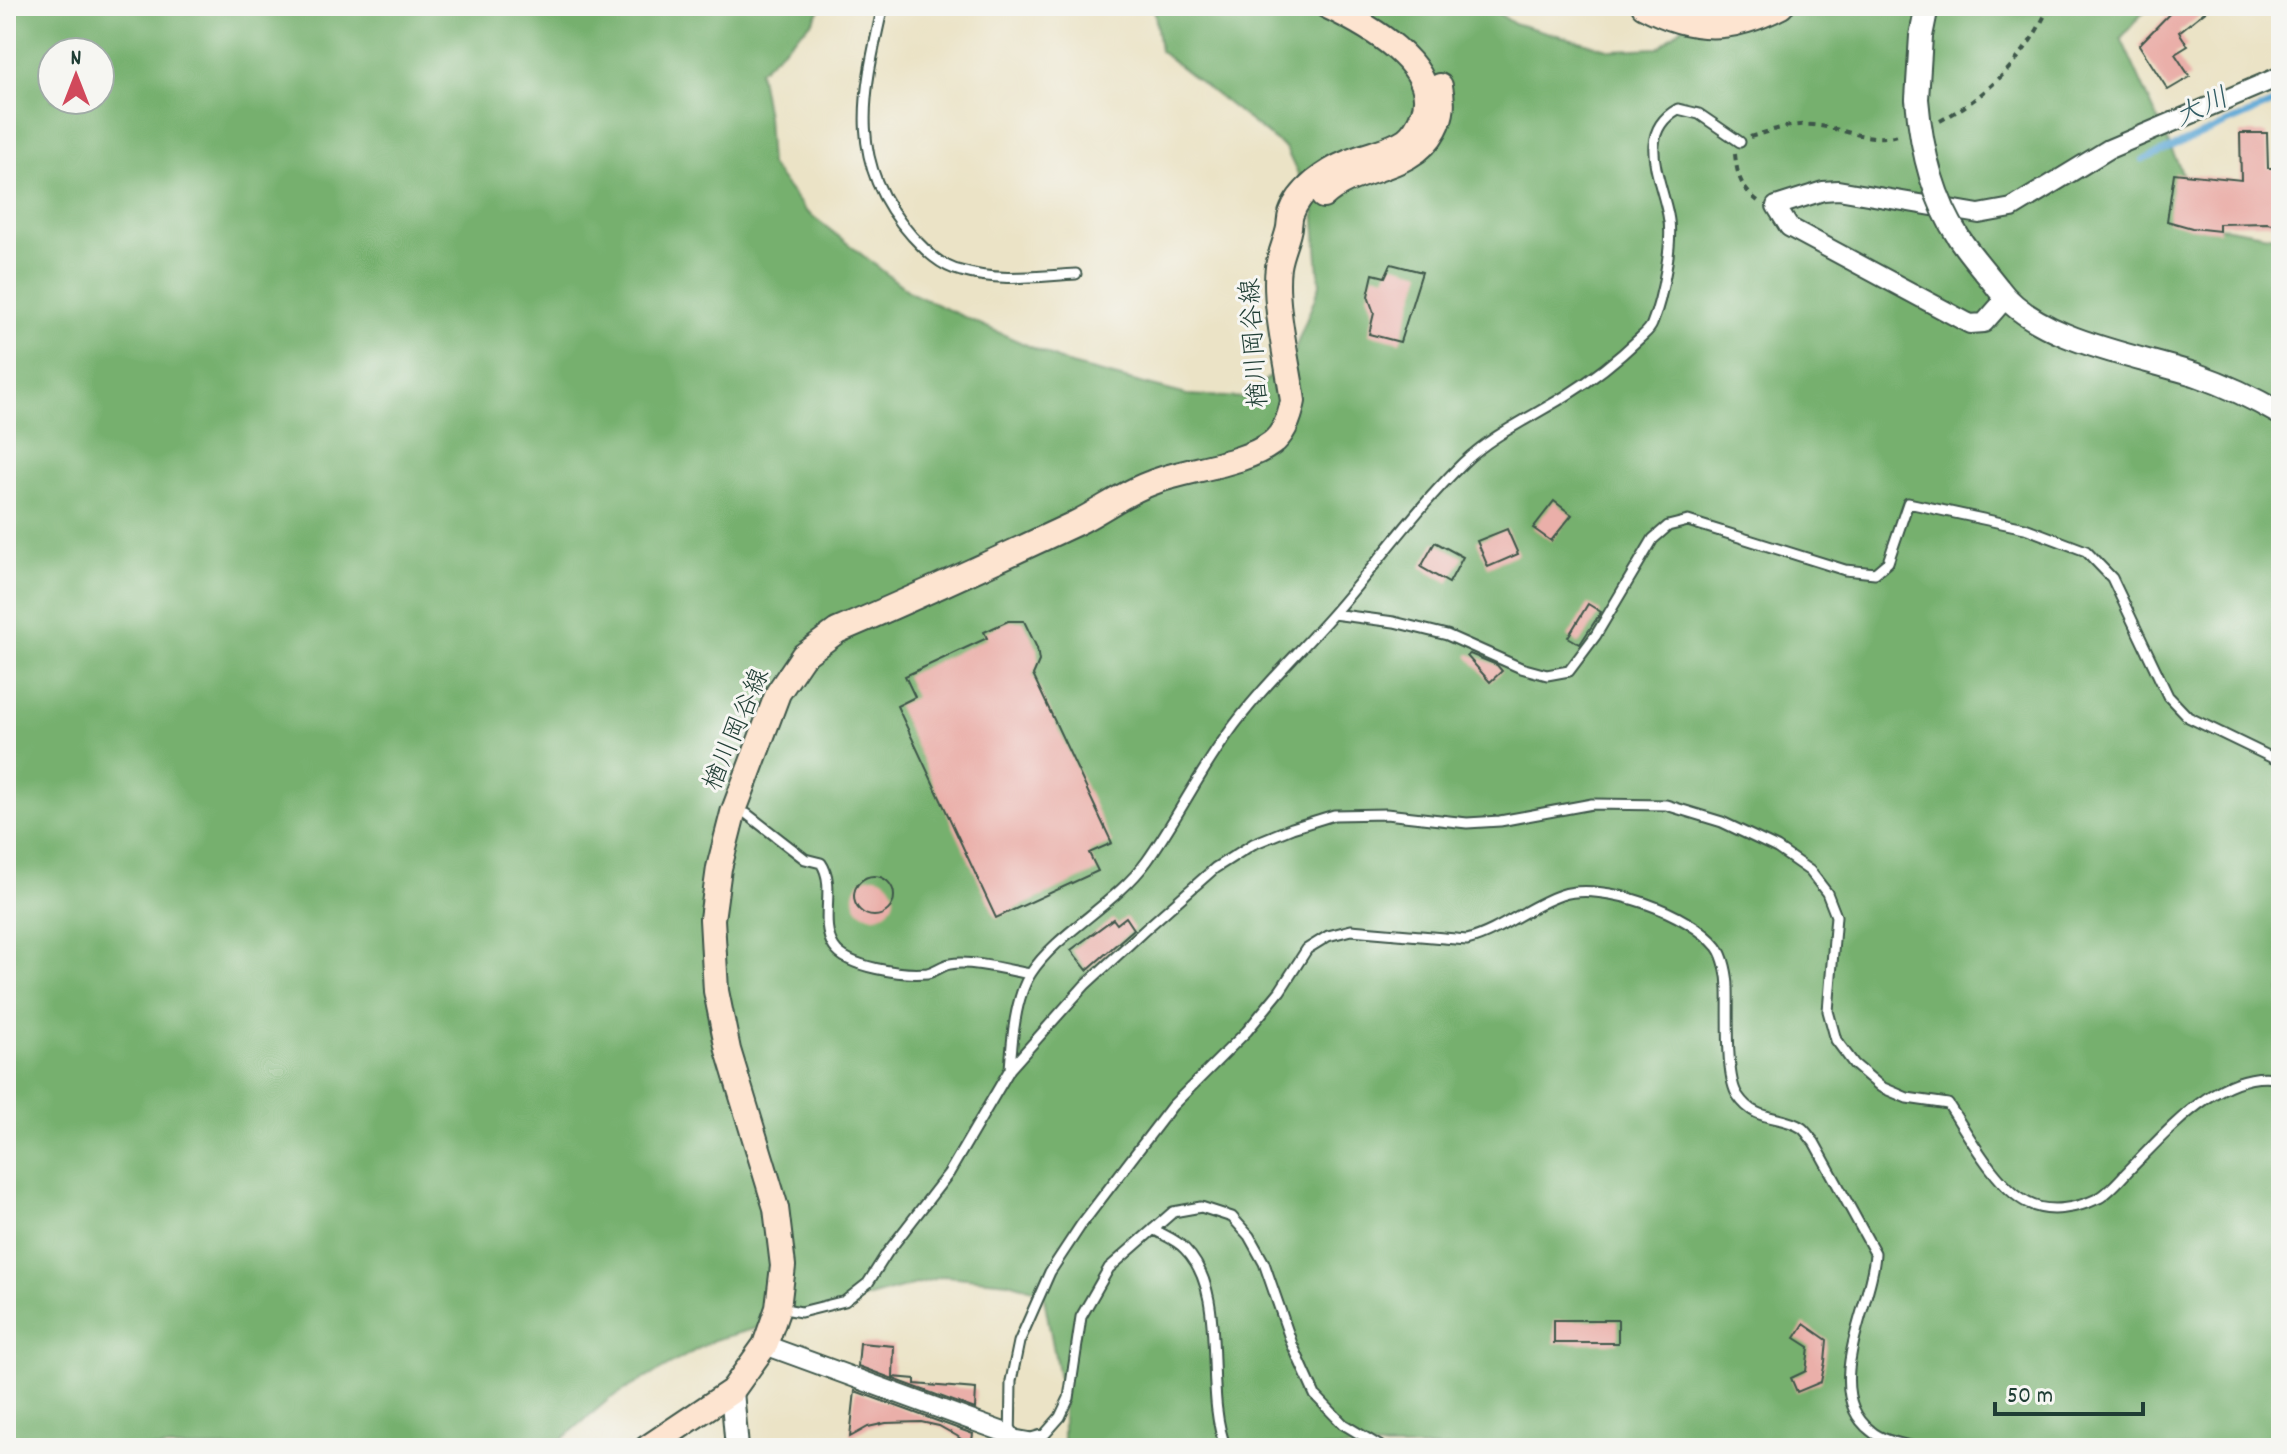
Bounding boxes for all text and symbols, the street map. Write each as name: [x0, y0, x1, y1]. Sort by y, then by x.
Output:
north arrow: [36, 36, 116, 116]
text: N: [71, 44, 82, 75]
water label: 大川: [2169, 80, 2237, 140]
street label: 楢川岡谷線: [1233, 277, 1279, 409]
street label: 楢川岡谷線: [696, 663, 780, 797]
scale bar: [1995, 1366, 2143, 1416]
text: 50 m: [2007, 1380, 2053, 1414]

